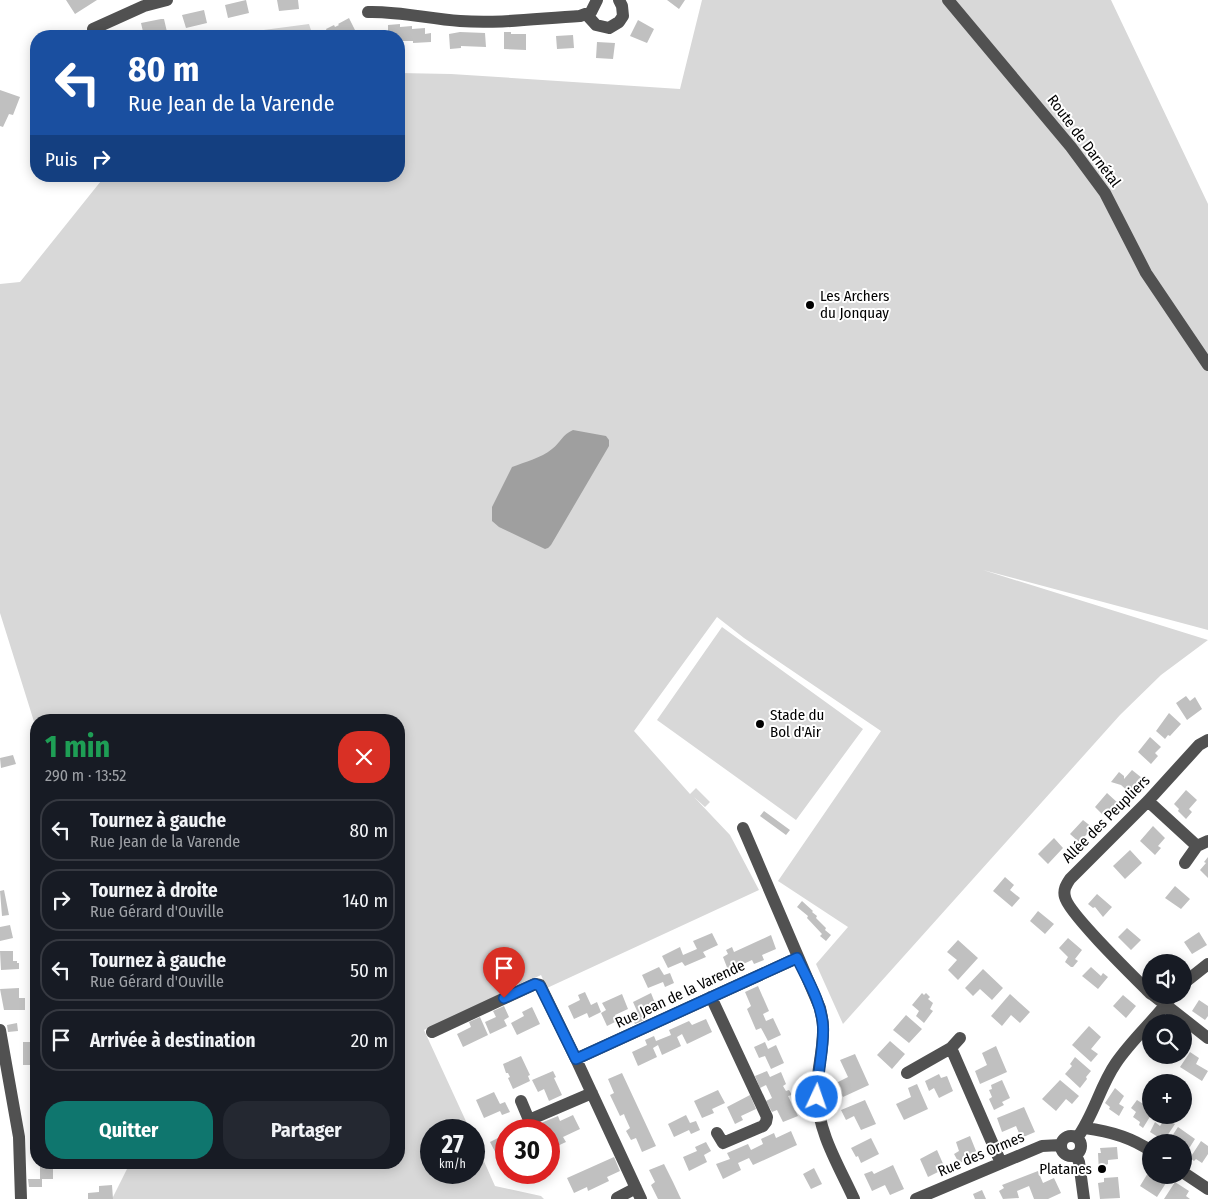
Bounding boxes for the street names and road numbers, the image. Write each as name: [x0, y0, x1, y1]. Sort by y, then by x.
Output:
street label: Route de Darnétal: [1044, 91, 1125, 191]
street label: Allée des Peupliers: [1058, 771, 1154, 867]
street label: Rue Jean de la Varende: [612, 956, 748, 1032]
street label: Rue des Ormes: [935, 1128, 1027, 1180]

